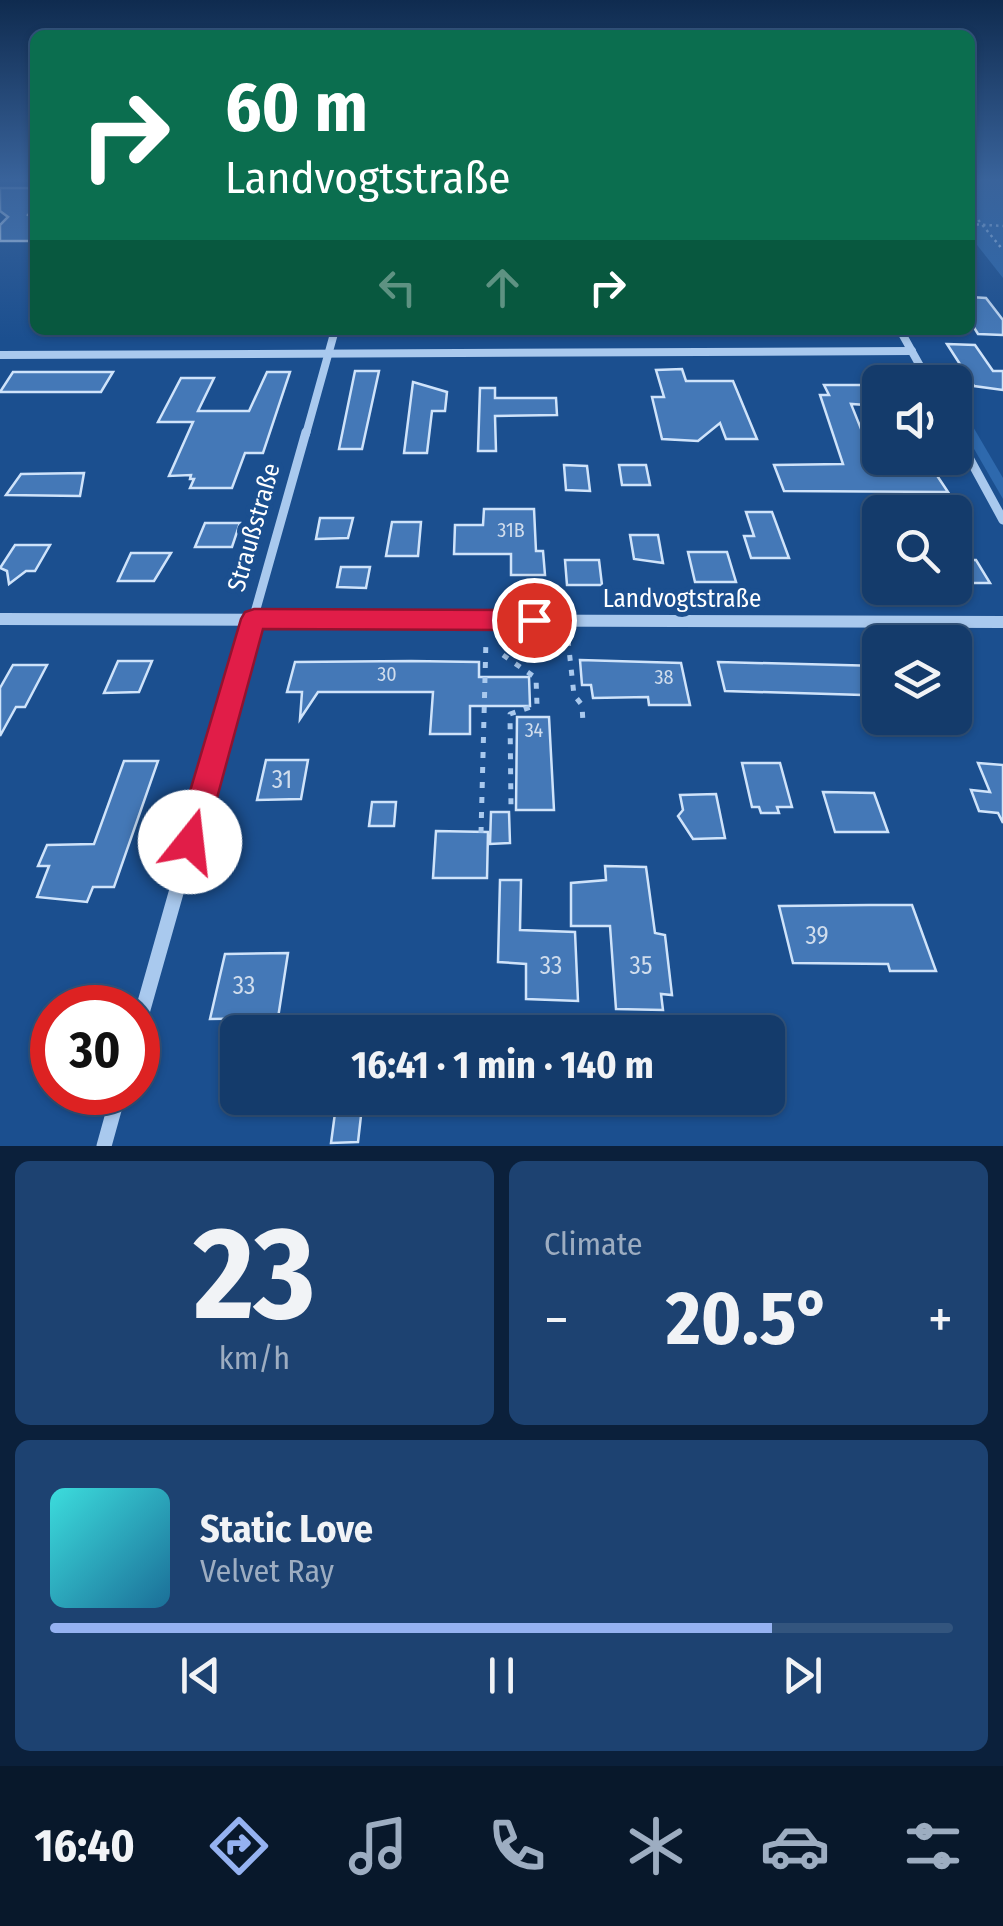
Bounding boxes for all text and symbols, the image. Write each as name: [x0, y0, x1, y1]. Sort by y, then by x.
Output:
text: 60 m: [225, 66, 368, 150]
icon: right: [60, 70, 190, 200]
text: Landvogtstraße: [225, 151, 510, 205]
icon: left: [370, 260, 425, 315]
icon: ahead: [475, 260, 530, 315]
icon: right: [580, 260, 635, 315]
map controls: [862, 365, 972, 735]
button: sound: [862, 365, 972, 475]
street label: Straußstraße: [221, 460, 287, 595]
button: search: [862, 495, 972, 605]
house number: 31B: [497, 518, 525, 542]
pin: [492, 578, 577, 663]
street label: Landvogtstraße: [603, 584, 761, 614]
icon: arrive: [507, 593, 562, 648]
button: layers: [862, 625, 972, 735]
house number: 30: [377, 662, 397, 686]
house number: 38: [654, 665, 674, 689]
house number: 34: [525, 718, 544, 742]
house number: 31: [272, 765, 292, 795]
position arrow: [138, 790, 242, 894]
house number: 39: [805, 921, 829, 951]
house number: 33: [540, 951, 562, 981]
house number: 35: [630, 951, 652, 981]
house number: 33: [233, 971, 255, 1001]
speed limit sign: 30: [30, 985, 160, 1115]
text: 16:41 · 1 min · 140 m: [351, 1042, 654, 1088]
text: 23: [194, 1196, 315, 1352]
text: Climate: [544, 1225, 643, 1263]
text: 20.5°: [666, 1274, 831, 1364]
text: −: [544, 1287, 569, 1353]
text: +: [928, 1287, 953, 1353]
text: km/h: [219, 1339, 290, 1377]
text: Static Love: [200, 1506, 373, 1552]
text: Velvet Ray: [200, 1552, 334, 1590]
icon: previous: [173, 1648, 228, 1703]
icon: pause: [474, 1648, 529, 1703]
icon: next: [775, 1648, 830, 1703]
icon: directions: [204, 1811, 274, 1881]
icon: music: [343, 1811, 413, 1881]
icon: phone: [482, 1811, 552, 1881]
icon: climate: [621, 1811, 691, 1881]
icon: car: [760, 1811, 830, 1881]
icon: filters: [898, 1811, 968, 1881]
text: 16:40: [34, 1819, 135, 1873]

